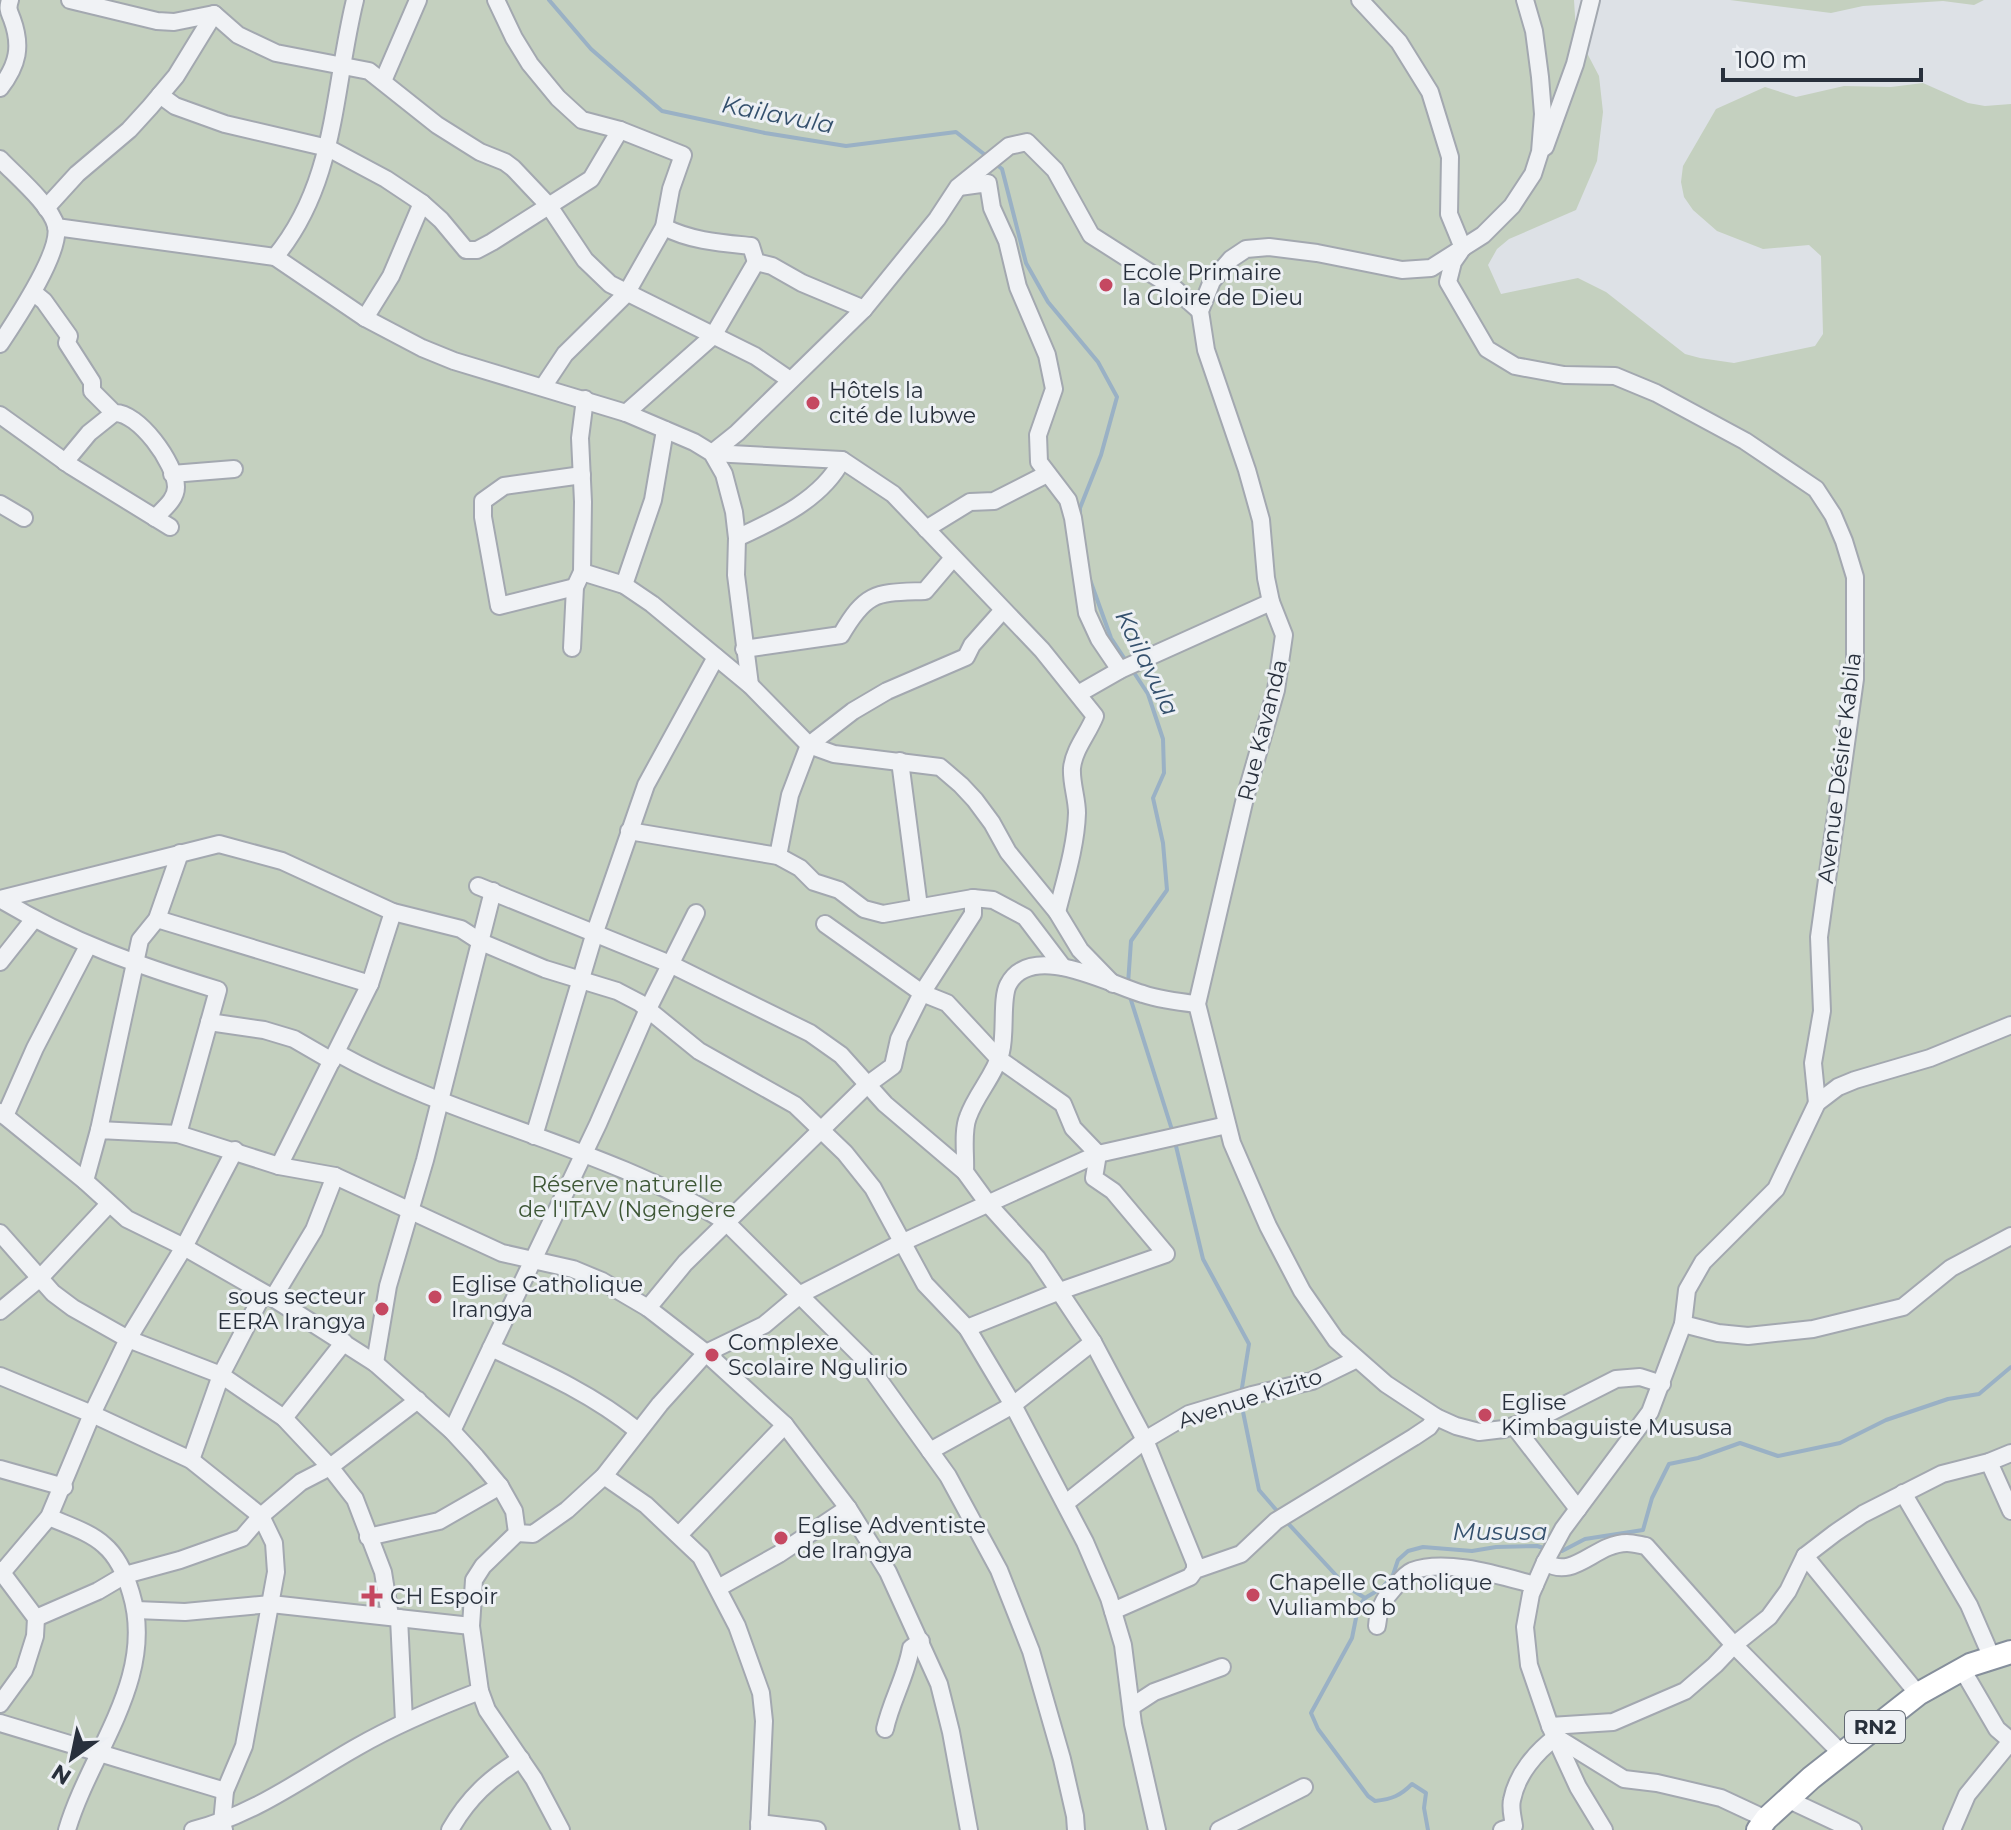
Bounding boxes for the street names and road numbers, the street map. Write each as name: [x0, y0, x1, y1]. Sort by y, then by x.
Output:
street label: Avenue Désiré Kabila: [1812, 651, 1867, 885]
street label: Rue Kavanda: [1232, 656, 1293, 804]
street label: Avenue Kizito: [1175, 1363, 1325, 1434]
road number: RN2: [1845, 1711, 1905, 1743]

